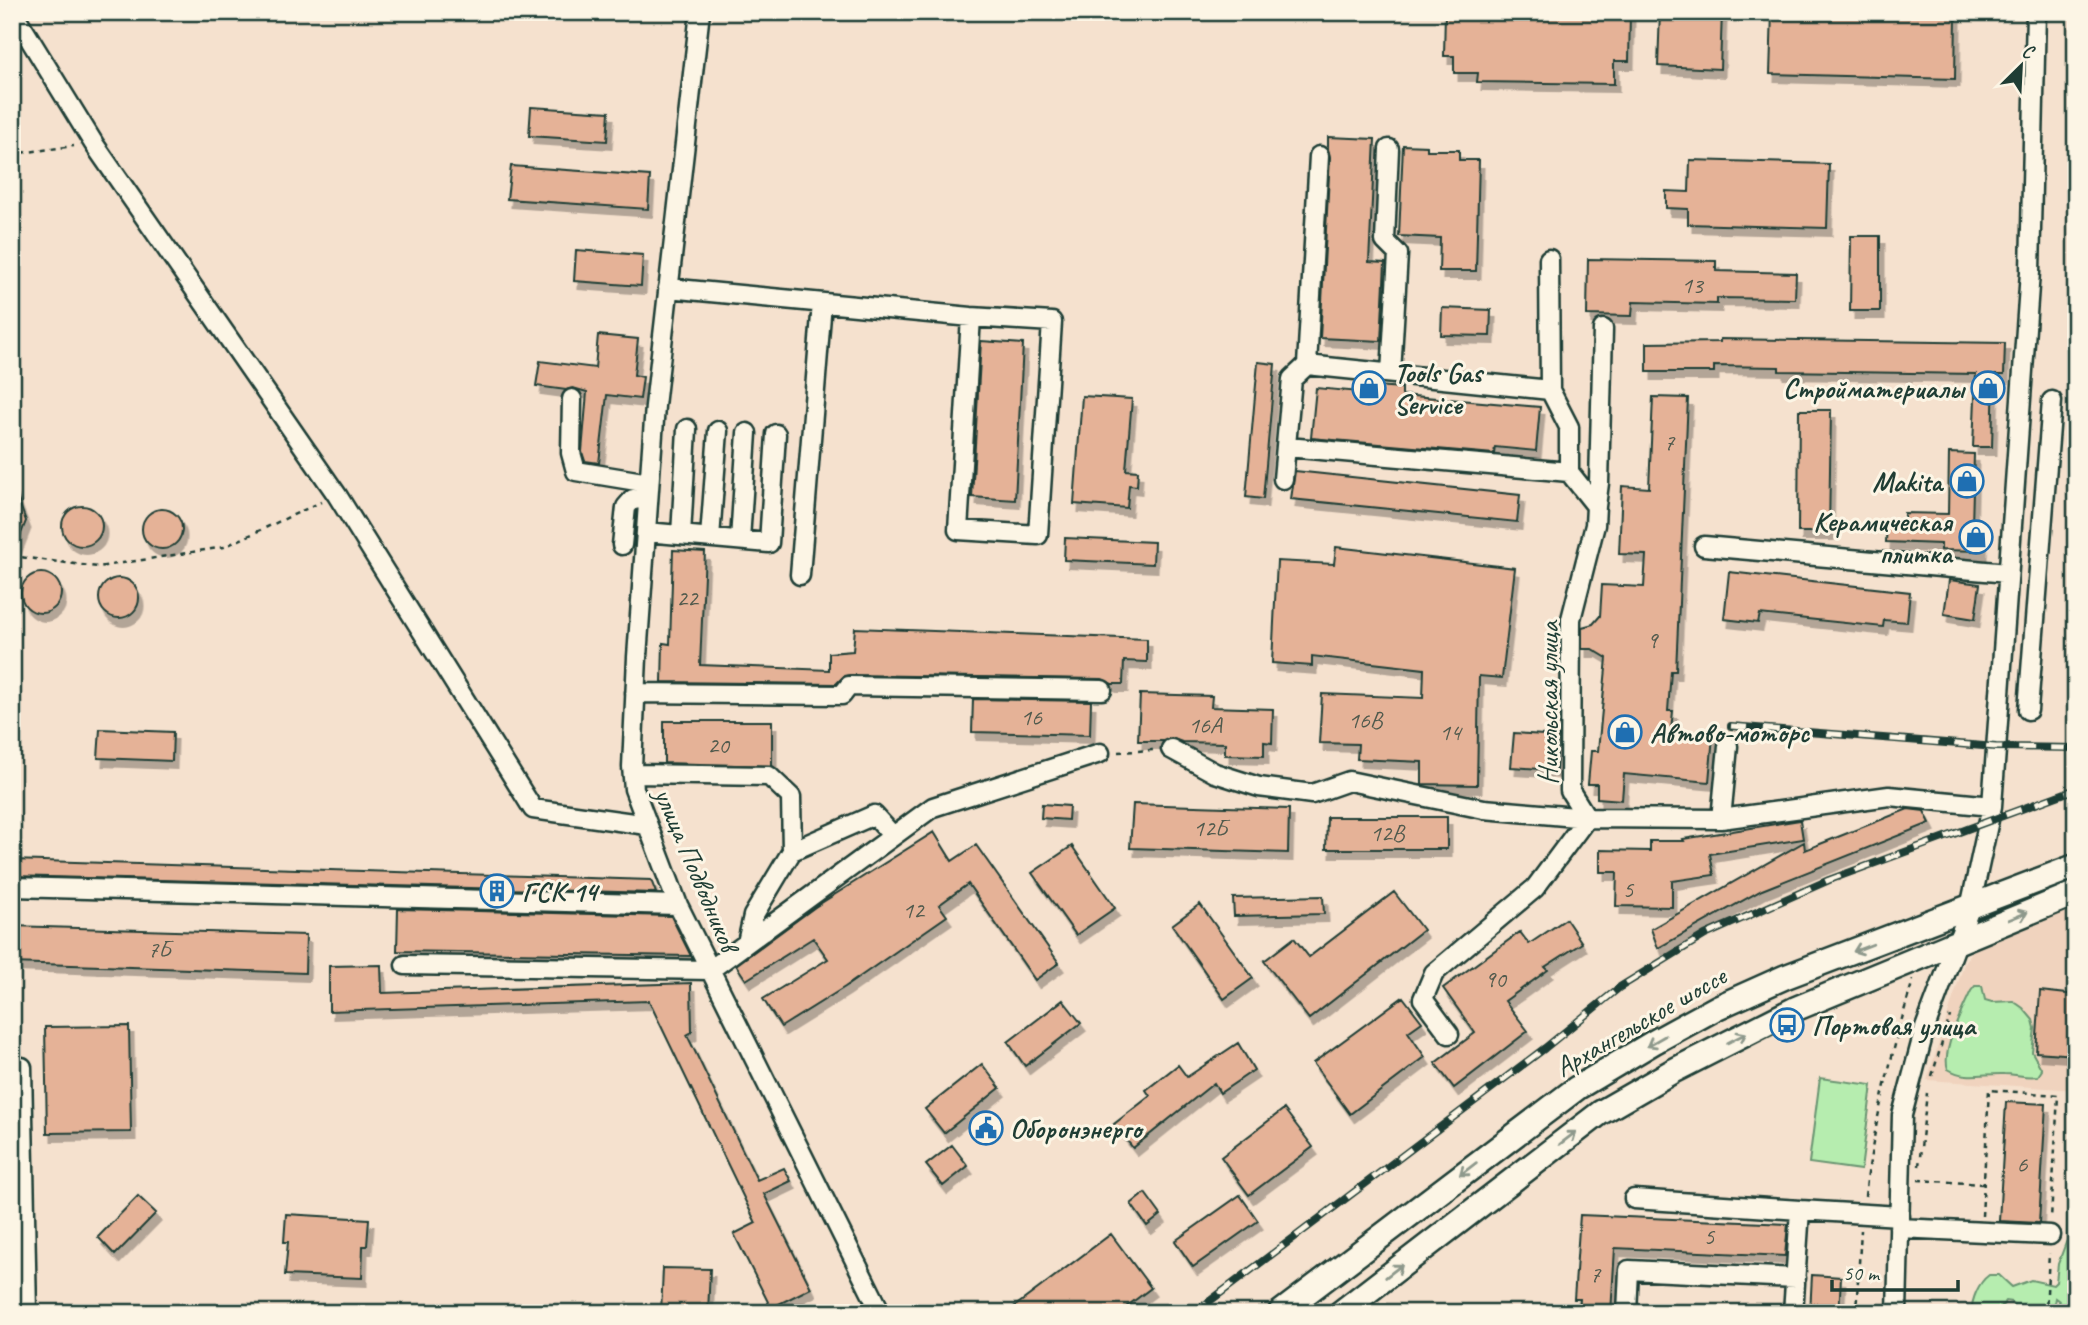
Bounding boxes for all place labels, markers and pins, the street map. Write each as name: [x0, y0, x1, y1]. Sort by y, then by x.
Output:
place label: Tools Gas Service: [1394, 355, 1485, 422]
shop icon: Tools Gas Service: [1350, 369, 1388, 407]
shop icon: Стройматериалы: [1969, 369, 2007, 407]
place label: Стройматериалы: [1783, 371, 1967, 406]
shop icon: Makita: [1948, 462, 1986, 500]
place label: Makita: [1872, 464, 1944, 499]
place label: Керамическая плитка: [1813, 504, 1954, 571]
shop icon: Керамическая плитка: [1957, 518, 1995, 556]
shop icon: Автово-моторс: [1606, 713, 1644, 751]
place label: Автово-моторс: [1650, 715, 1811, 750]
building icon: ГСК 14: [478, 872, 516, 910]
place label: ГСК 14: [522, 874, 601, 909]
bus stop icon: Портовая улица: [1768, 1006, 1806, 1044]
place label: Портовая улица: [1812, 1008, 1977, 1044]
public building icon: Оборонэнерго: [967, 1109, 1005, 1147]
place label: Оборонэнерго: [1010, 1111, 1144, 1146]

